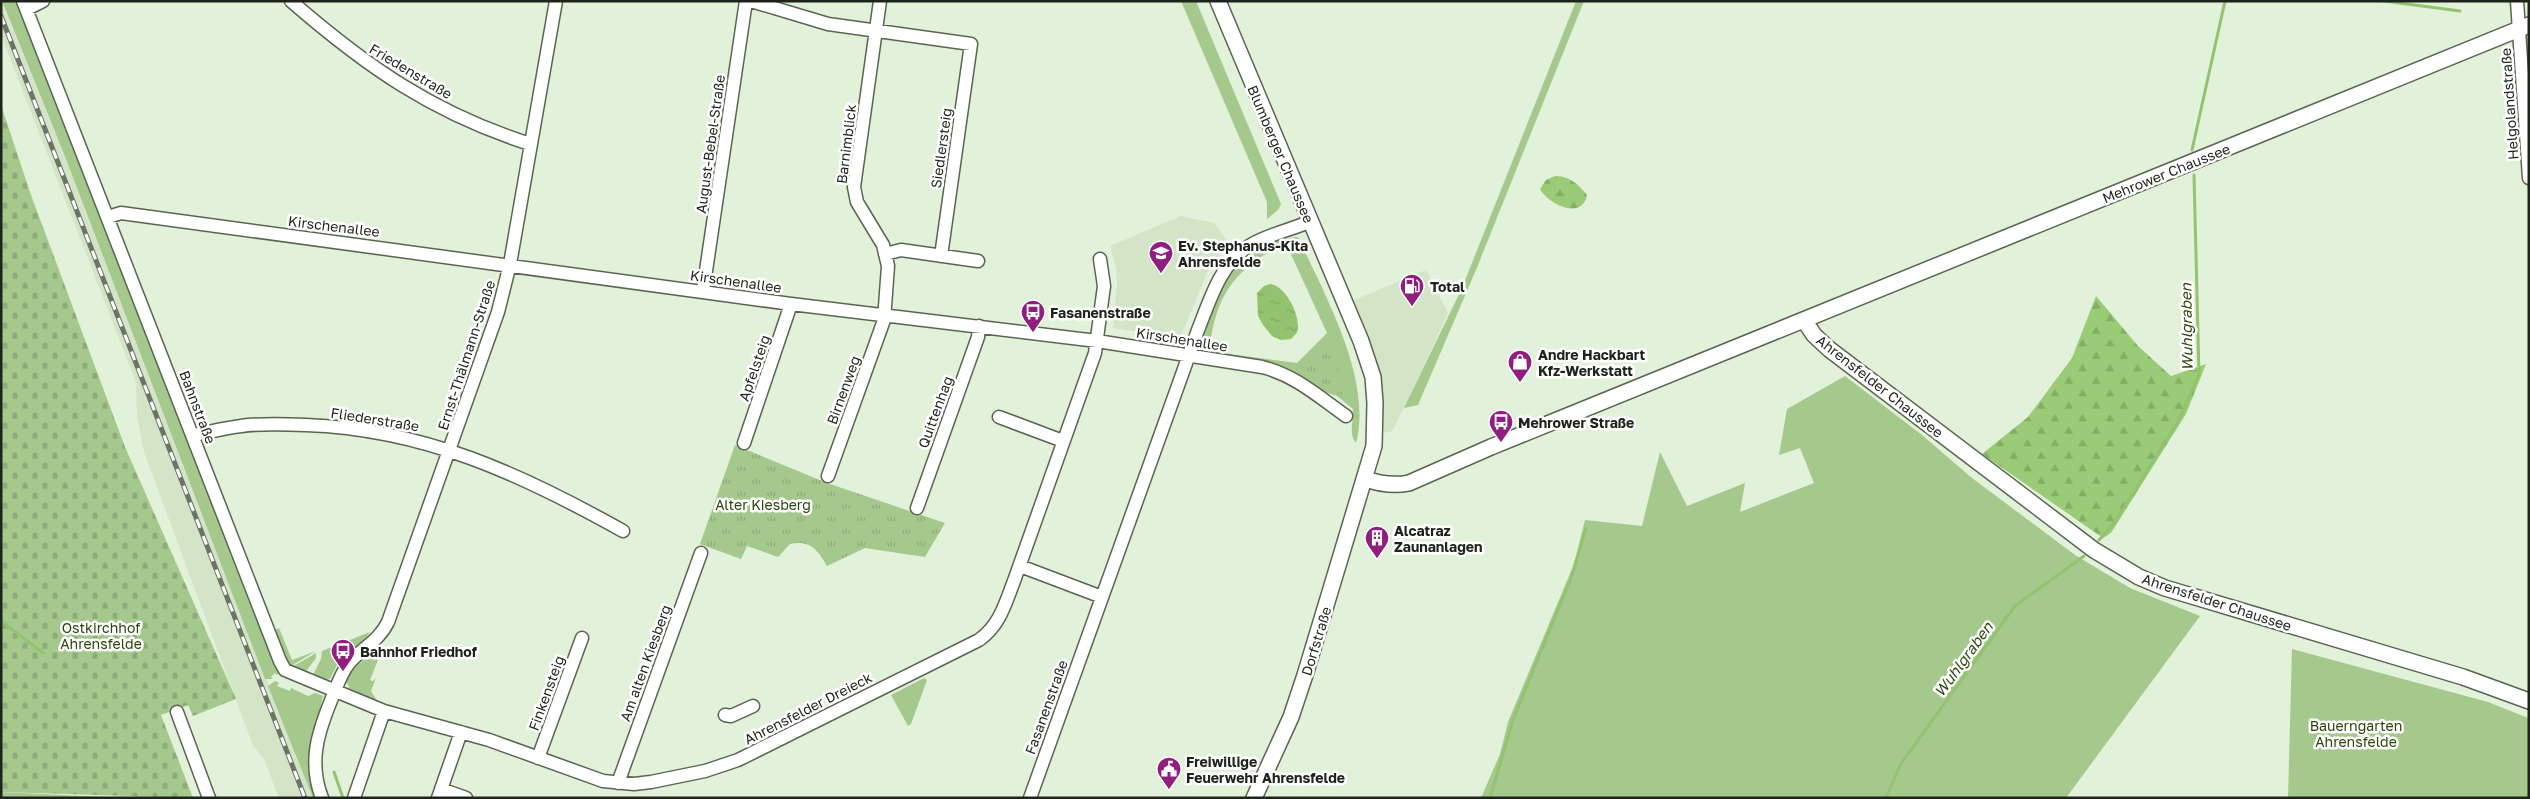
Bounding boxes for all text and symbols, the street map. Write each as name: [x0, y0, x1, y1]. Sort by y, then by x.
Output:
street label: Friedenstraße: [367, 40, 455, 102]
street label: Helgolandstraße: [2497, 47, 2521, 161]
street label: August-Bebel-Straße: [692, 74, 728, 214]
street label: Blumberger Chaussee: [1244, 83, 1318, 225]
street label: Barnimblick: [833, 103, 859, 185]
street label: Siedlersteig: [927, 107, 955, 189]
street label: Mehrower Chaussee: [2100, 140, 2232, 206]
street label: Kirschenallee: [287, 212, 381, 240]
place label: Ev. Stephanus-Kita Ahrensfelde: [1178, 237, 1308, 270]
school or university icon: Ev. Stephanus-Kita Ahrensfelde: [1148, 240, 1174, 274]
street label: Kirschenallee: [689, 266, 783, 296]
fuel station icon: Total: [1399, 273, 1425, 307]
street label: Ernst-Thälmann-Straße: [434, 278, 498, 432]
place label: Total: [1430, 278, 1465, 295]
water label: Wuhlgraben: [2176, 282, 2197, 371]
bus stop icon: Fasanenstraße: [1020, 299, 1046, 333]
place label: Fasanenstraße: [1050, 304, 1151, 321]
street label: Kirschenallee: [1135, 323, 1229, 355]
street label: Ahrensfelder Chaussee: [1813, 331, 1947, 441]
street label: Apfelsteig: [735, 333, 773, 403]
place label: Andre Hackbart Kfz-Werkstatt: [1538, 346, 1645, 379]
shop icon: Andre Hackbart Kfz-Werkstatt: [1507, 349, 1533, 383]
street label: Birnenweg: [823, 353, 863, 427]
street label: Bahnstraße: [176, 368, 220, 446]
street label: Quittenhag: [914, 374, 956, 450]
street label: Fliederstraße: [330, 404, 420, 434]
bus stop icon: Mehrower Straße: [1488, 409, 1514, 443]
place label: Mehrower Straße: [1518, 414, 1634, 431]
park label: Alter Kiesberg: [715, 496, 811, 513]
place label: Alcatraz Zaunanlagen: [1394, 522, 1482, 555]
building icon: Alcatraz Zaunanlagen: [1364, 525, 1390, 559]
street label: Ahrensfelder Chaussee: [2140, 570, 2294, 634]
street label: Am alten Kiesberg: [616, 602, 674, 724]
street label: Dorfstraße: [1297, 604, 1335, 678]
water label: Wuhlgraben: [1930, 618, 1997, 700]
park label: Ostkirchhof Ahrensfelde: [60, 619, 142, 652]
bus stop icon: Bahnhof Friedhof: [330, 638, 356, 672]
place label: Bahnhof Friedhof: [360, 643, 478, 660]
street label: Finkensteig: [525, 653, 567, 733]
street label: Fasanenstraße: [1021, 658, 1071, 756]
street label: Ahrensfelder Dreieck: [741, 668, 875, 748]
park label: Bauerngarten Ahrensfelde: [2310, 717, 2402, 750]
place label: Freiwillige Feuerwehr Ahrensfelde: [1186, 753, 1345, 786]
public building icon: Freiwillige Feuerwehr Ahrensfelde: [1156, 756, 1182, 790]

